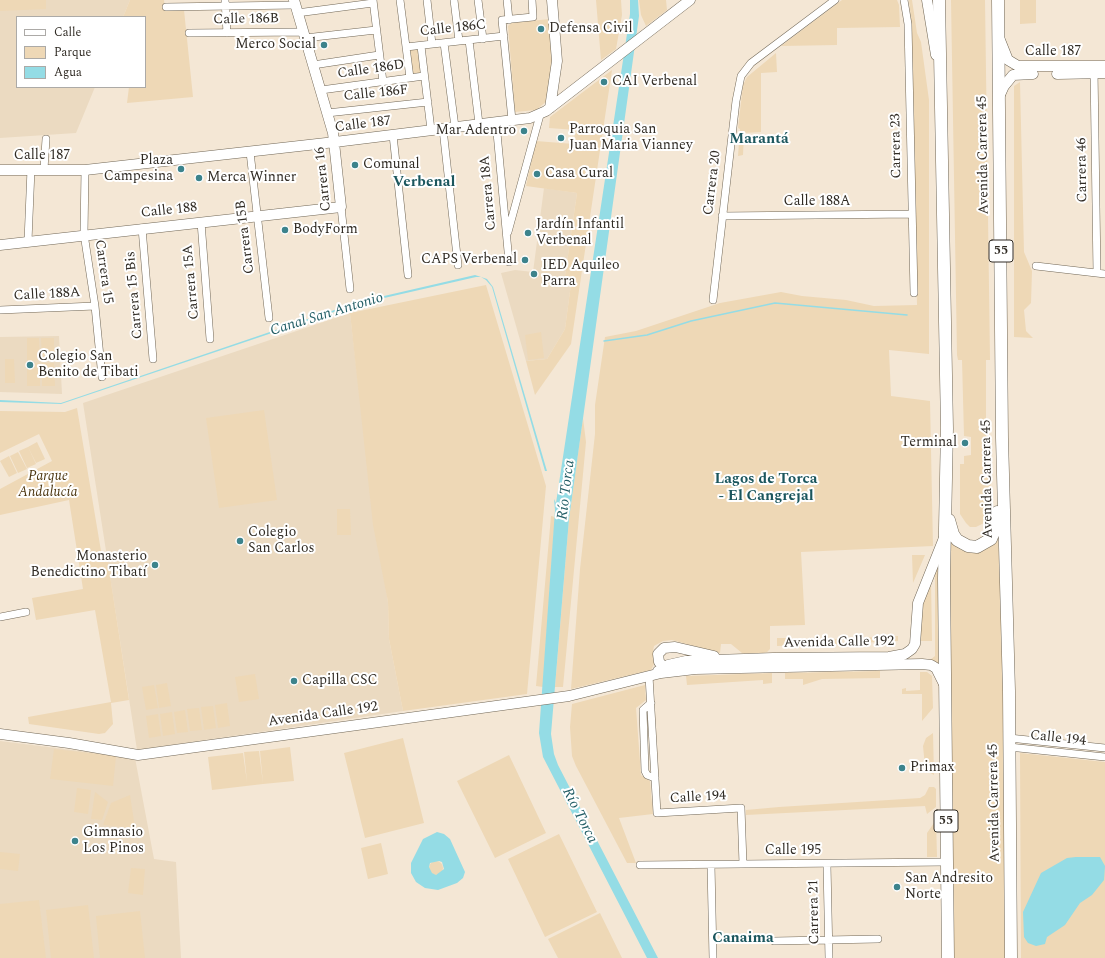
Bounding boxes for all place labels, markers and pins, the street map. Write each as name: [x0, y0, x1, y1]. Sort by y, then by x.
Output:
place label: Defensa Civil: [549, 21, 632, 37]
marker: Defensa Civil: [536, 24, 546, 34]
place label: Merco Social: [235, 37, 316, 53]
marker: Merco Social: [319, 40, 329, 50]
place label: CAI Verbenal: [612, 74, 697, 90]
marker: CAI Verbenal: [599, 77, 609, 87]
place label: Parroquia San Juan Maria Vianney: [569, 122, 693, 154]
place label: Mar Adentro: [435, 123, 516, 139]
marker: Mar Adentro: [519, 126, 529, 136]
marker: Parroquia San Juan Maria Vianney: [556, 133, 566, 143]
place label: Plaza Campesina: [104, 153, 173, 186]
place label: Comunal: [363, 157, 420, 173]
marker: Comunal: [350, 160, 360, 170]
marker: Plaza Campesina: [176, 164, 186, 174]
place label: Casa Cural: [545, 166, 613, 182]
marker: Casa Cural: [532, 169, 542, 179]
place label: Merca Winner: [207, 170, 296, 186]
marker: Merca Winner: [194, 173, 204, 183]
place label: Jardín Infantil Verbenal: [536, 217, 624, 250]
place label: BodyForm: [293, 222, 358, 238]
marker: BodyForm: [280, 225, 290, 235]
marker: Jardín Infantil Verbenal: [523, 228, 533, 238]
place label: CAPS Verbenal: [421, 252, 517, 268]
marker: CAPS Verbenal: [520, 255, 530, 265]
place label: IED Aquileo Parra: [542, 258, 620, 290]
marker: IED Aquileo Parra: [529, 269, 539, 279]
place label: Colegio San Benito de Tibati: [38, 349, 139, 382]
marker: Colegio San Benito de Tibati: [25, 360, 35, 370]
place label: Terminal: [901, 435, 957, 451]
marker: Terminal: [960, 438, 970, 448]
place label: Colegio San Carlos: [248, 525, 314, 558]
marker: Colegio San Carlos: [235, 536, 245, 546]
place label: Monasterio Benedictino Tibatí: [31, 549, 147, 582]
marker: Monasterio Benedictino Tibatí: [150, 560, 160, 570]
place label: Capilla CSC: [302, 673, 378, 689]
marker: Capilla CSC: [289, 676, 299, 686]
place label: Primax: [910, 760, 954, 776]
marker: Primax: [897, 763, 907, 773]
place label: Gimnasio Los Pinos: [83, 825, 144, 858]
marker: Gimnasio Los Pinos: [70, 836, 80, 846]
place label: San Andresito Norte: [905, 871, 993, 904]
marker: San Andresito Norte: [892, 882, 902, 892]

